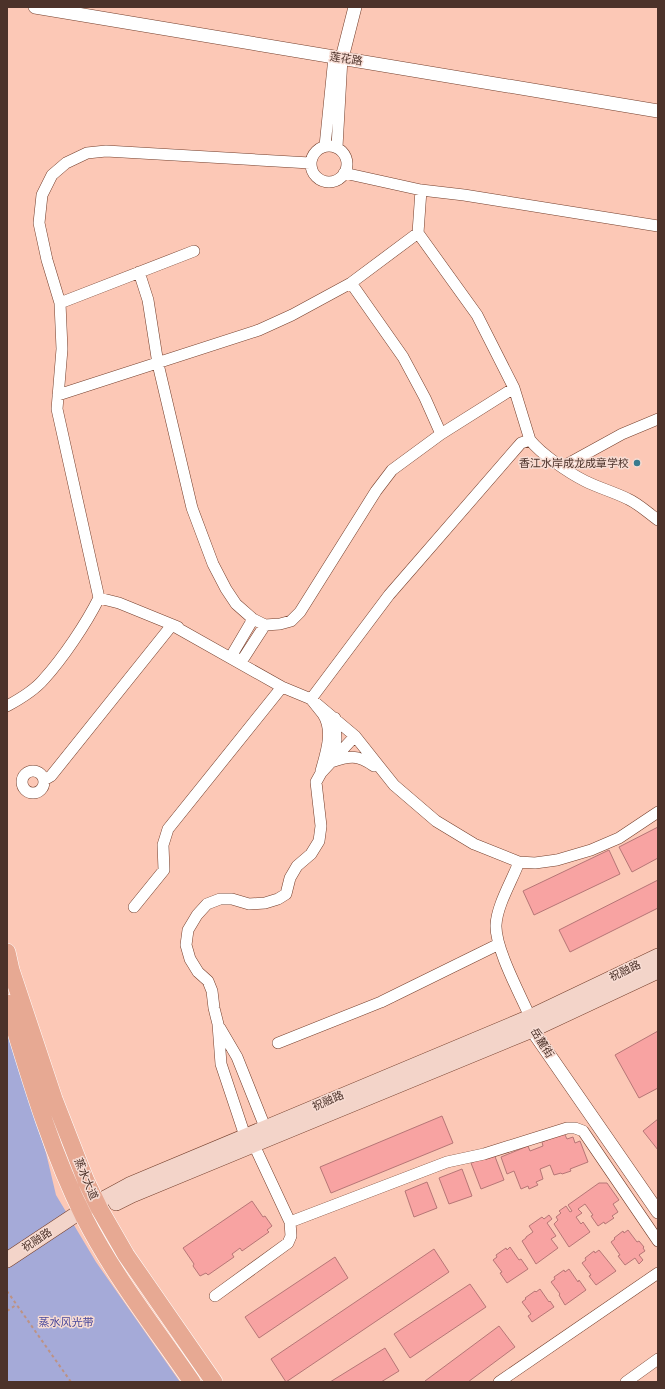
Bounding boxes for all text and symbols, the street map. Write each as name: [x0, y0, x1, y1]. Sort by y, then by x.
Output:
street label: 莲花路: [329, 49, 363, 69]
place label: 香江水岸成龙成章学校: [519, 456, 629, 471]
marker: 香江水岸成龙成章学校: [632, 458, 642, 468]
street label: 祝融路: [607, 957, 643, 985]
street label: 岳麓街: [527, 1025, 557, 1061]
street label: 祝融路: [310, 1088, 346, 1114]
street label: 蒸水大道: [71, 1156, 101, 1202]
street label: 祝融路: [19, 1225, 55, 1255]
park label: 蒸水风光带: [39, 1315, 94, 1330]

